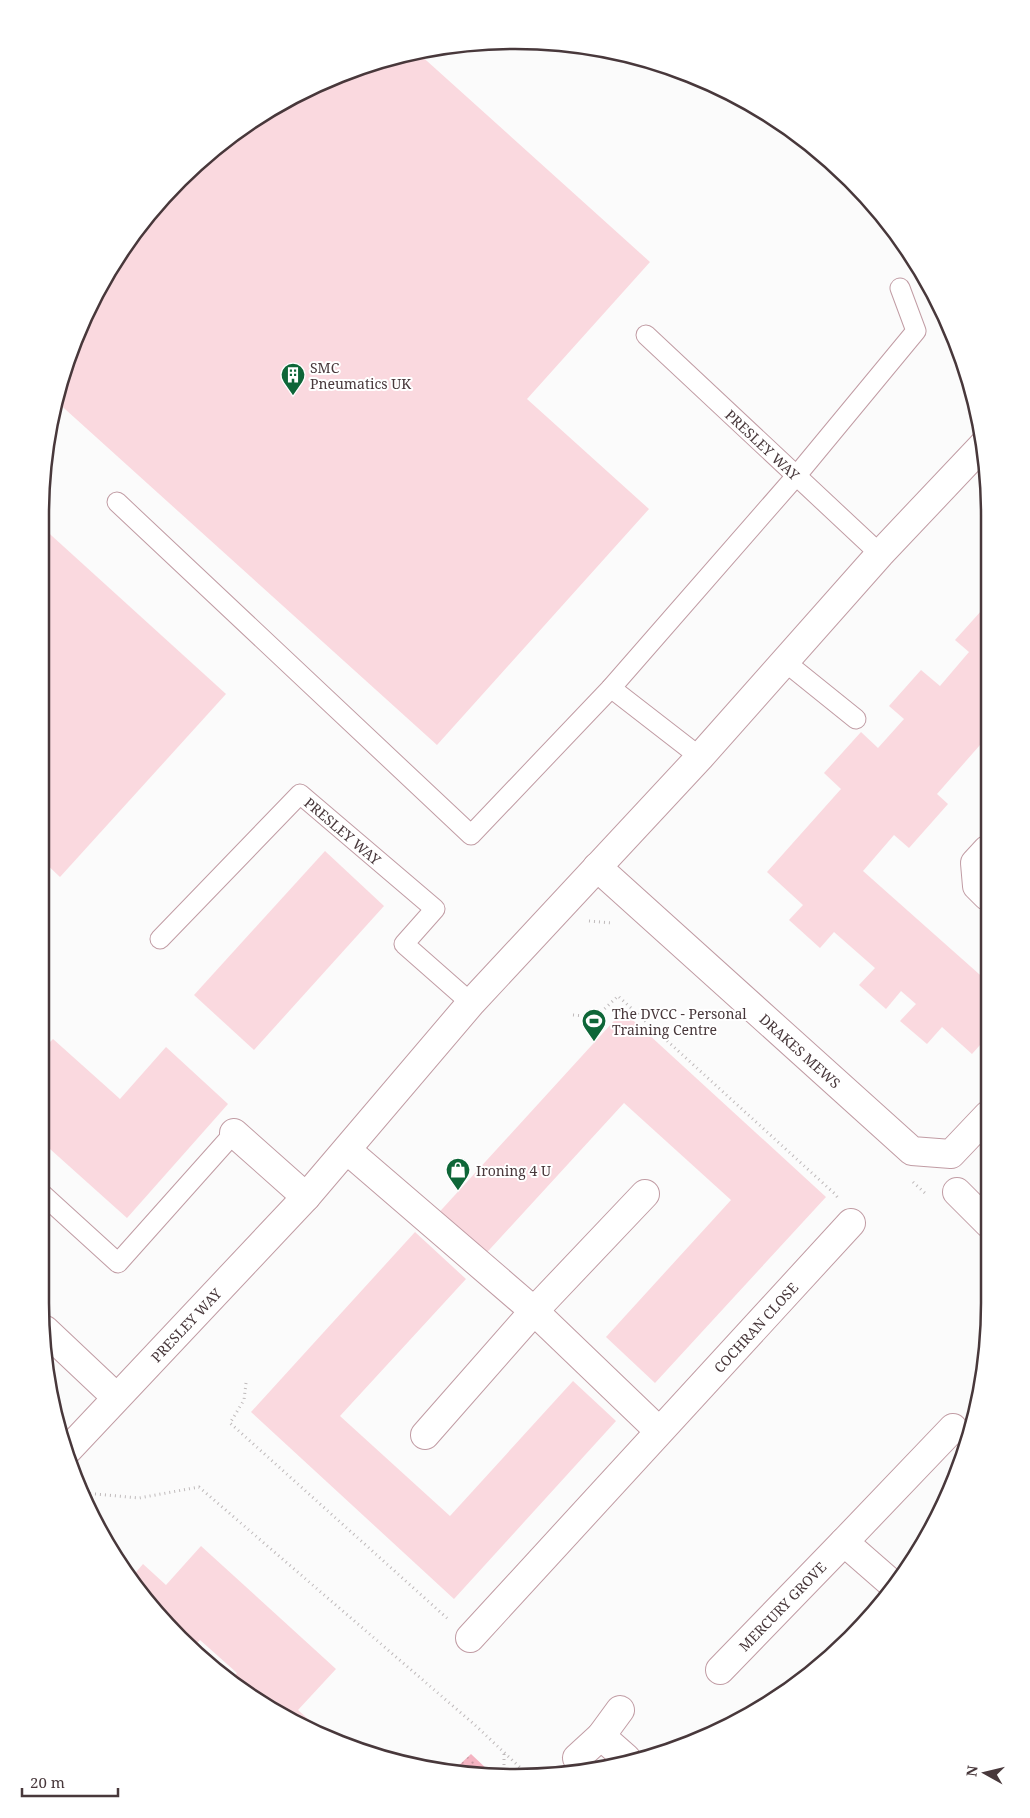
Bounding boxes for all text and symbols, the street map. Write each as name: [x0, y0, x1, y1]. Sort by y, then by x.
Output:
place label: SMC Pneumatics UK: [310, 358, 411, 393]
building icon: SMC Pneumatics UK: [280, 362, 306, 396]
street label: PRESLEY WAY: [722, 405, 804, 484]
street label: PRESLEY WAY: [301, 793, 385, 869]
place label: The DVCC - Personal Training Centre: [612, 1004, 747, 1039]
sports icon: The DVCC - Personal Training Centre: [581, 1008, 607, 1042]
street label: DRAKES MEWS: [756, 1009, 845, 1092]
shop icon: Ironing 4 U: [445, 1157, 471, 1191]
place label: Ironing 4 U: [476, 1161, 551, 1180]
street label: COCHRAN CLOSE: [709, 1278, 802, 1376]
street label: PRESLEY WAY: [146, 1284, 225, 1366]
street label: MERCURY GROVE: [734, 1557, 830, 1655]
north arrow: [960, 1748, 1010, 1798]
text: N: [961, 1764, 982, 1778]
scale bar: [22, 1766, 119, 1798]
text: 20 m: [30, 1772, 65, 1792]

